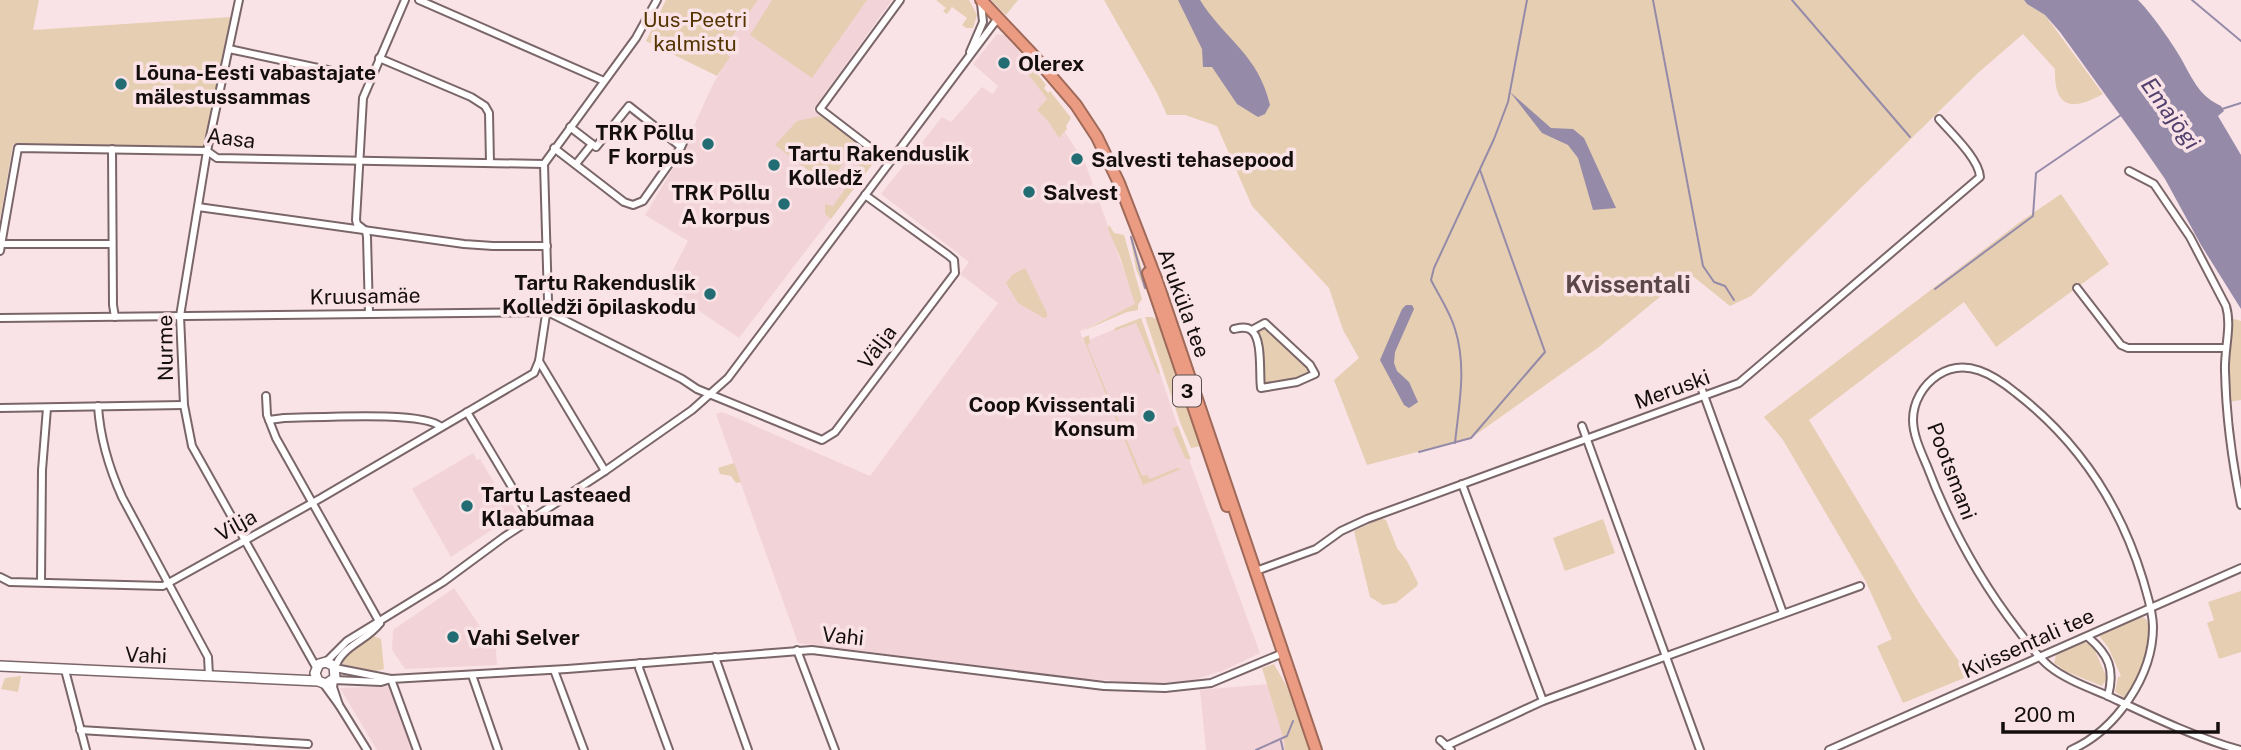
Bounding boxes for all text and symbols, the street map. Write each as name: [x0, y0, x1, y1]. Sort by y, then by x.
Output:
park label: Uus-Peetri kalmistu: [643, 7, 747, 56]
place label: Olerex: [1018, 51, 1084, 76]
marker: Olerex: [996, 55, 1012, 71]
place label: Lõuna-Eesti vabastajate mälestussammas: [135, 60, 376, 109]
water label: Emajõgi: [2136, 72, 2206, 155]
marker: Lõuna-Eesti vabastajate mälestussammas: [113, 76, 129, 92]
place label: TRK Põllu F korpus: [595, 120, 694, 169]
street label: Aasa: [205, 123, 257, 153]
marker: TRK Põllu F korpus: [700, 136, 716, 152]
place label: Tartu Rakenduslik Kolledž: [788, 141, 969, 190]
place label: Salvesti tehasepood: [1091, 147, 1294, 172]
marker: Salvesti tehasepood: [1069, 151, 1085, 167]
marker: Tartu Rakenduslik Kolledž: [766, 157, 782, 173]
place label: TRK Põllu A korpus: [671, 180, 770, 229]
place label: Salvest: [1043, 180, 1118, 205]
marker: Salvest: [1021, 184, 1037, 200]
marker: TRK Põllu A korpus: [776, 196, 792, 212]
street label: Aruküla tee: [1153, 245, 1215, 361]
place label: Tartu Rakenduslik Kolledži õpilaskodu: [502, 270, 696, 319]
district label: Kvissentali: [1565, 270, 1691, 298]
street label: Kruusamäe: [309, 283, 421, 309]
marker: Tartu Rakenduslik Kolledži õpilaskodu: [702, 286, 718, 302]
street label: Nurme: [152, 315, 178, 381]
street label: Välja: [852, 320, 902, 374]
street label: Meruski: [1631, 364, 1713, 414]
road number: 3: [1173, 376, 1201, 406]
place label: Coop Kvissentali Konsum: [969, 392, 1135, 441]
marker: Coop Kvissentali Konsum: [1141, 408, 1157, 424]
street label: Pootsmani: [1922, 419, 1982, 523]
place label: Tartu Lasteaed Klaabumaa: [481, 482, 631, 531]
marker: Tartu Lasteaed Klaabumaa: [459, 498, 475, 514]
street label: Vilja: [211, 504, 261, 546]
street label: Kvissentali tee: [1958, 603, 2098, 683]
street label: Vahi: [821, 621, 865, 651]
place label: Vahi Selver: [467, 625, 580, 650]
marker: Vahi Selver: [445, 629, 461, 645]
street label: Vahi: [125, 642, 167, 668]
scale bar: [2003, 690, 2218, 734]
text: 200 m: [2014, 702, 2075, 727]

